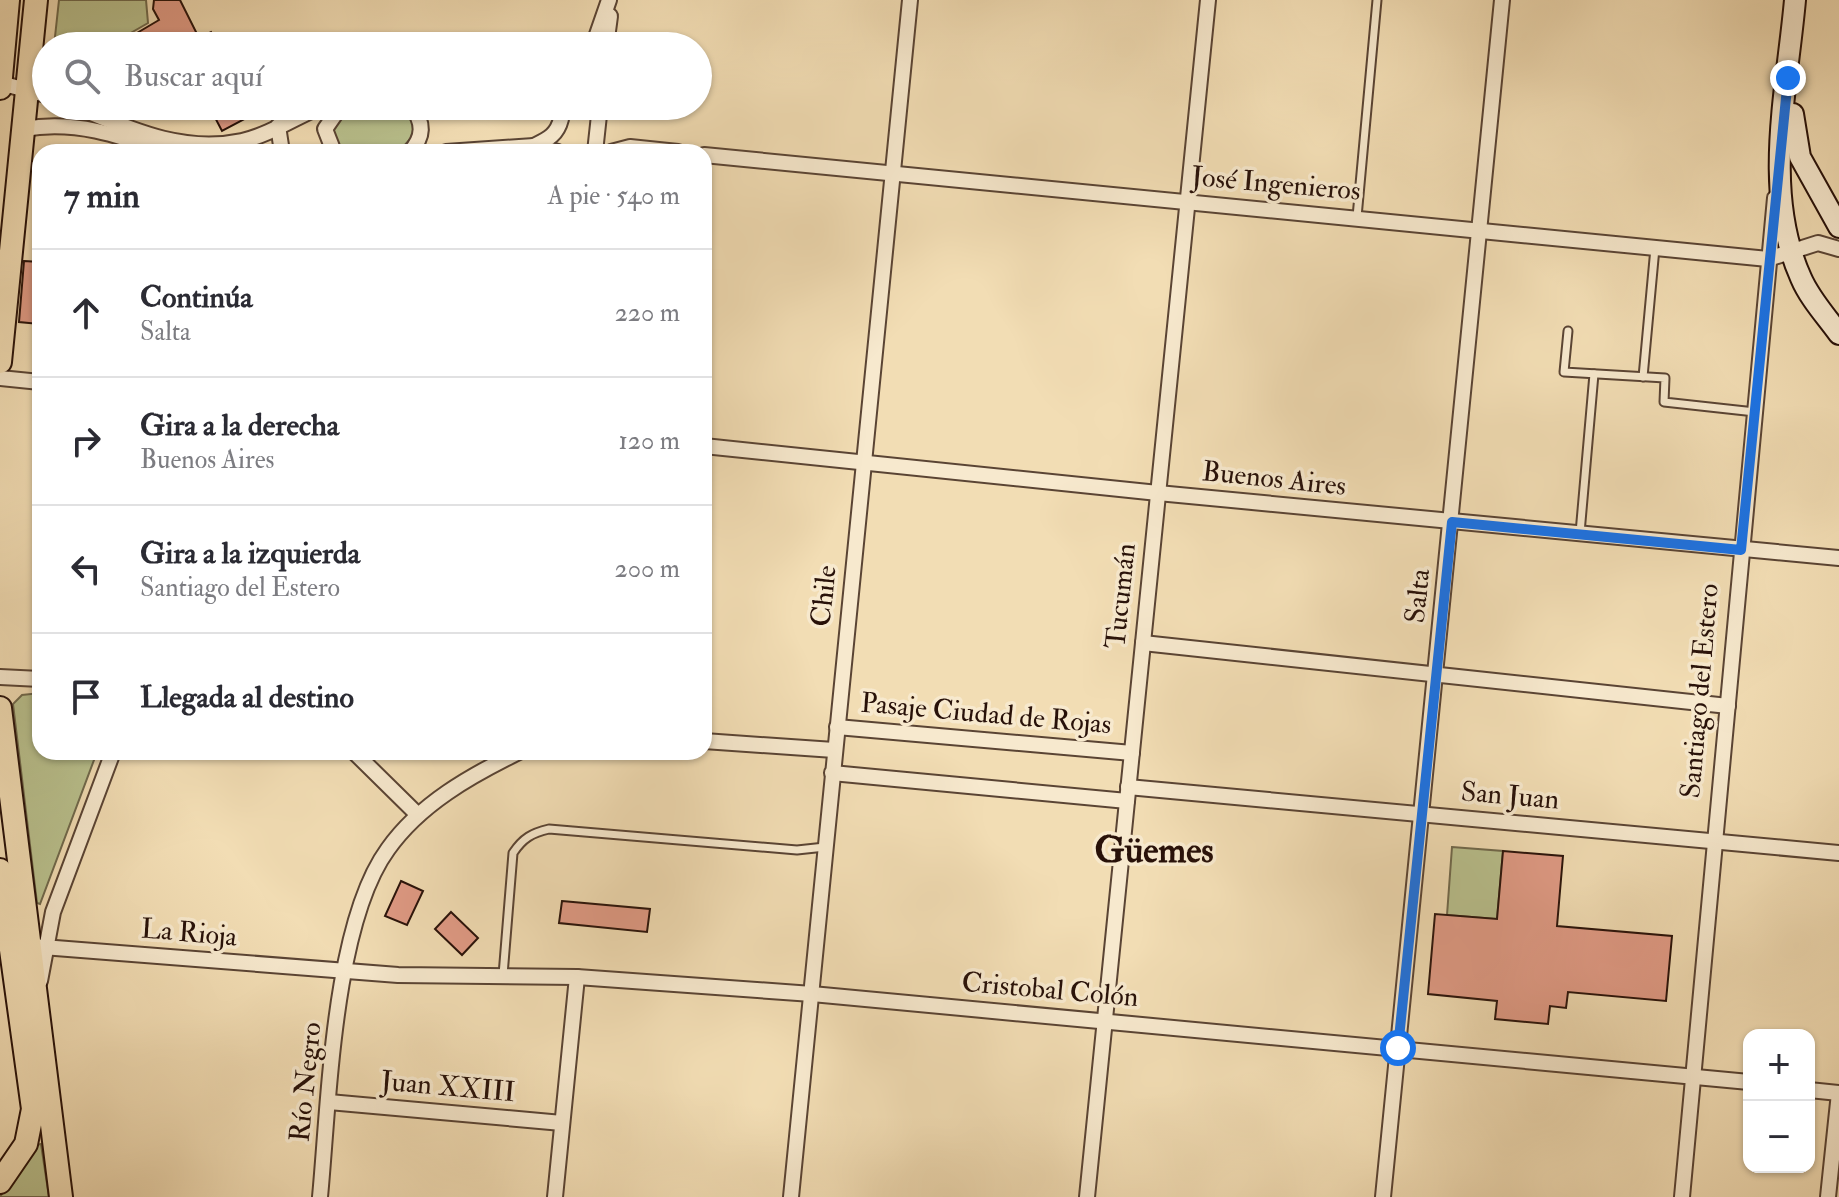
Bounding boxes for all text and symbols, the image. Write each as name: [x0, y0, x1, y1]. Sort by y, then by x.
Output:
search box: [32, 32, 712, 120]
icon: search: [60, 54, 104, 98]
text: Buscar aquí: [124, 58, 263, 95]
route end: [1770, 60, 1806, 96]
street label: José Ingenieros: [1189, 159, 1362, 209]
text: 7 min: [64, 175, 140, 218]
text: A pie · 540 m: [548, 180, 680, 212]
text: Continúa: [140, 279, 253, 316]
icon: ahead: [64, 291, 108, 335]
text: 220 m: [615, 297, 680, 329]
text: Salta: [140, 316, 191, 348]
text: Gira a la derecha: [140, 407, 339, 444]
icon: right: [64, 419, 108, 463]
text: 120 m: [619, 425, 680, 457]
text: Buenos Aires: [140, 444, 274, 476]
street label: Buenos Aires: [1200, 454, 1348, 504]
text: Gira a la izquierda: [140, 535, 360, 572]
street label: Tucumán: [1098, 542, 1144, 650]
icon: left: [64, 547, 108, 591]
text: 200 m: [615, 553, 680, 585]
street label: Chile: [803, 563, 845, 628]
street label: Salta: [1398, 567, 1438, 625]
text: Santiago del Estero: [140, 572, 340, 604]
street label: Santiago del Estero: [1673, 582, 1727, 800]
icon: arrive: [64, 675, 108, 719]
text: Llegada al destino: [140, 679, 354, 716]
street label: Pasaje Ciudad de Rojas: [859, 686, 1113, 742]
street label: San Juan: [1459, 774, 1561, 818]
district label: Güemes: [1094, 828, 1214, 873]
street label: La Rioja: [139, 911, 239, 955]
street label: Cristobal Colón: [960, 965, 1140, 1015]
street label: Río Negro: [282, 1020, 330, 1144]
map controls: [1743, 1029, 1815, 1173]
button: +: [1743, 1029, 1815, 1101]
route start: [1380, 1030, 1416, 1066]
street label: Juan XXIII: [378, 1064, 517, 1110]
button: −: [1743, 1101, 1815, 1173]

